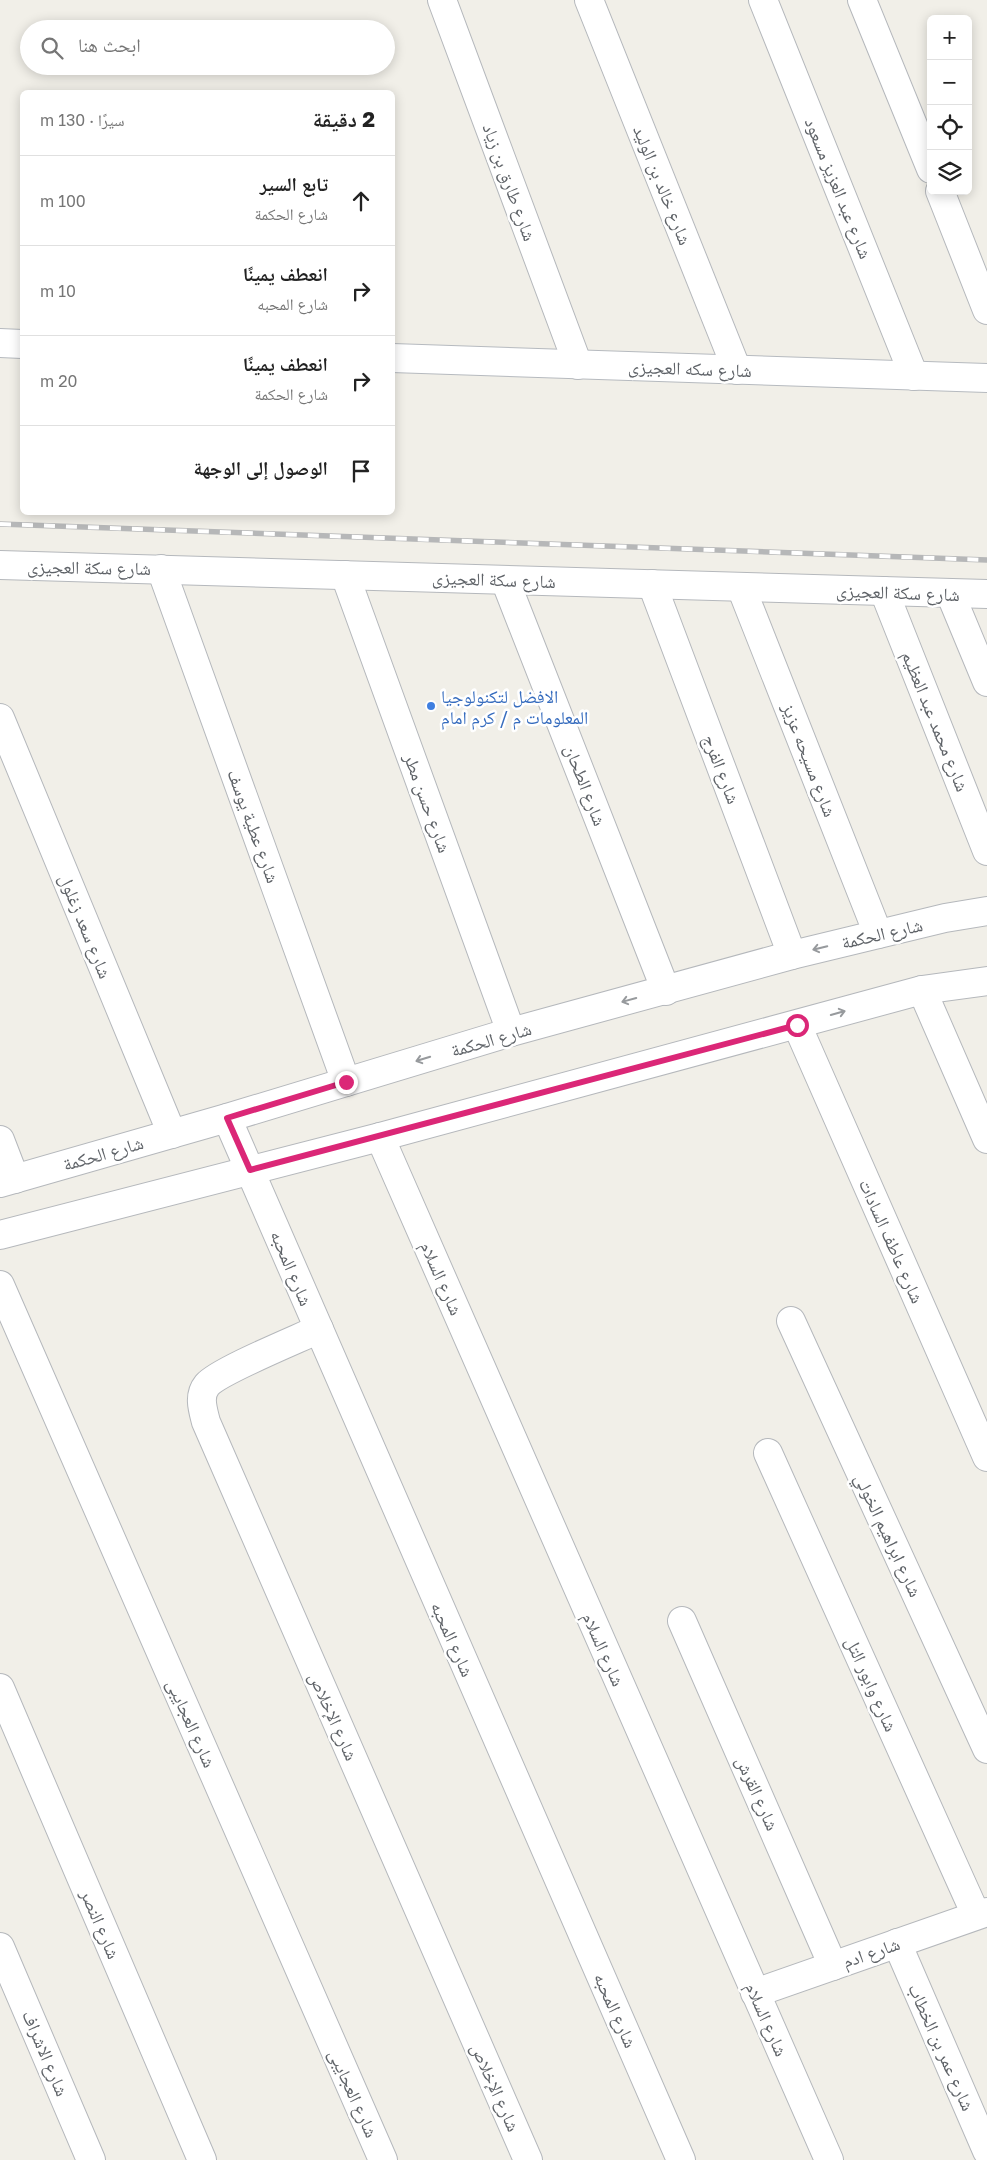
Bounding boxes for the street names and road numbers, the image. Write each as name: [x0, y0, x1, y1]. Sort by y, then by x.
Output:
street label: شارع عبد العزيز مسعود: [800, 114, 877, 262]
street label: شارع طارق بن زياد: [478, 120, 541, 244]
street label: شارع خالد بن الوليد: [628, 122, 697, 248]
street label: شارع سكه العجيزى: [628, 355, 752, 382]
street label: شارع سكة العجيزى: [27, 555, 151, 580]
street label: شارع سكة العجيزى: [432, 566, 556, 593]
street label: شارع سكة العجيزى: [836, 579, 960, 606]
street label: شارع محمد عبد العظيم: [896, 648, 974, 795]
street label: شارع مسيحه عزيز: [777, 699, 842, 820]
street label: شارع الفرج: [697, 731, 745, 808]
street label: شارع الطحان: [560, 741, 612, 829]
street label: شارع حسن مطر: [399, 749, 456, 856]
street label: شارع عطية يوسف: [222, 766, 285, 886]
street label: شارع سعد زغلول: [54, 871, 117, 982]
street label: شارع الحكمة: [839, 913, 925, 954]
street label: شارع الحكمة: [448, 1017, 534, 1062]
street label: شارع الحكمة: [60, 1131, 146, 1176]
street label: شارع عاطف السادات: [854, 1175, 929, 1307]
street label: شارع المحبه: [265, 1227, 318, 1309]
street label: شارع السلام: [414, 1238, 468, 1319]
street label: شارع ابراهيم الخولي: [847, 1470, 927, 1602]
street label: شارع المحبه: [426, 1598, 479, 1680]
street label: شارع السلام: [576, 1609, 630, 1690]
street label: شارع وابور التل: [840, 1633, 903, 1735]
street label: شارع الإخلاص: [304, 1668, 363, 1764]
street label: شارع العجايبى: [162, 1675, 221, 1771]
street label: شارع القرش: [731, 1752, 784, 1834]
street label: شارع النصر: [75, 1885, 125, 1962]
street label: شارع ادم: [839, 1932, 903, 1974]
street label: شارع المحبه: [589, 1969, 642, 2051]
street label: شارع السلام: [739, 1979, 793, 2060]
street label: شارع عمر بن الخطاب: [903, 1980, 980, 2114]
street label: شارع الاشراف: [17, 2007, 74, 2100]
street label: شارع الإخلاص: [466, 2039, 525, 2135]
street label: شارع العجايبى: [324, 2045, 383, 2141]

